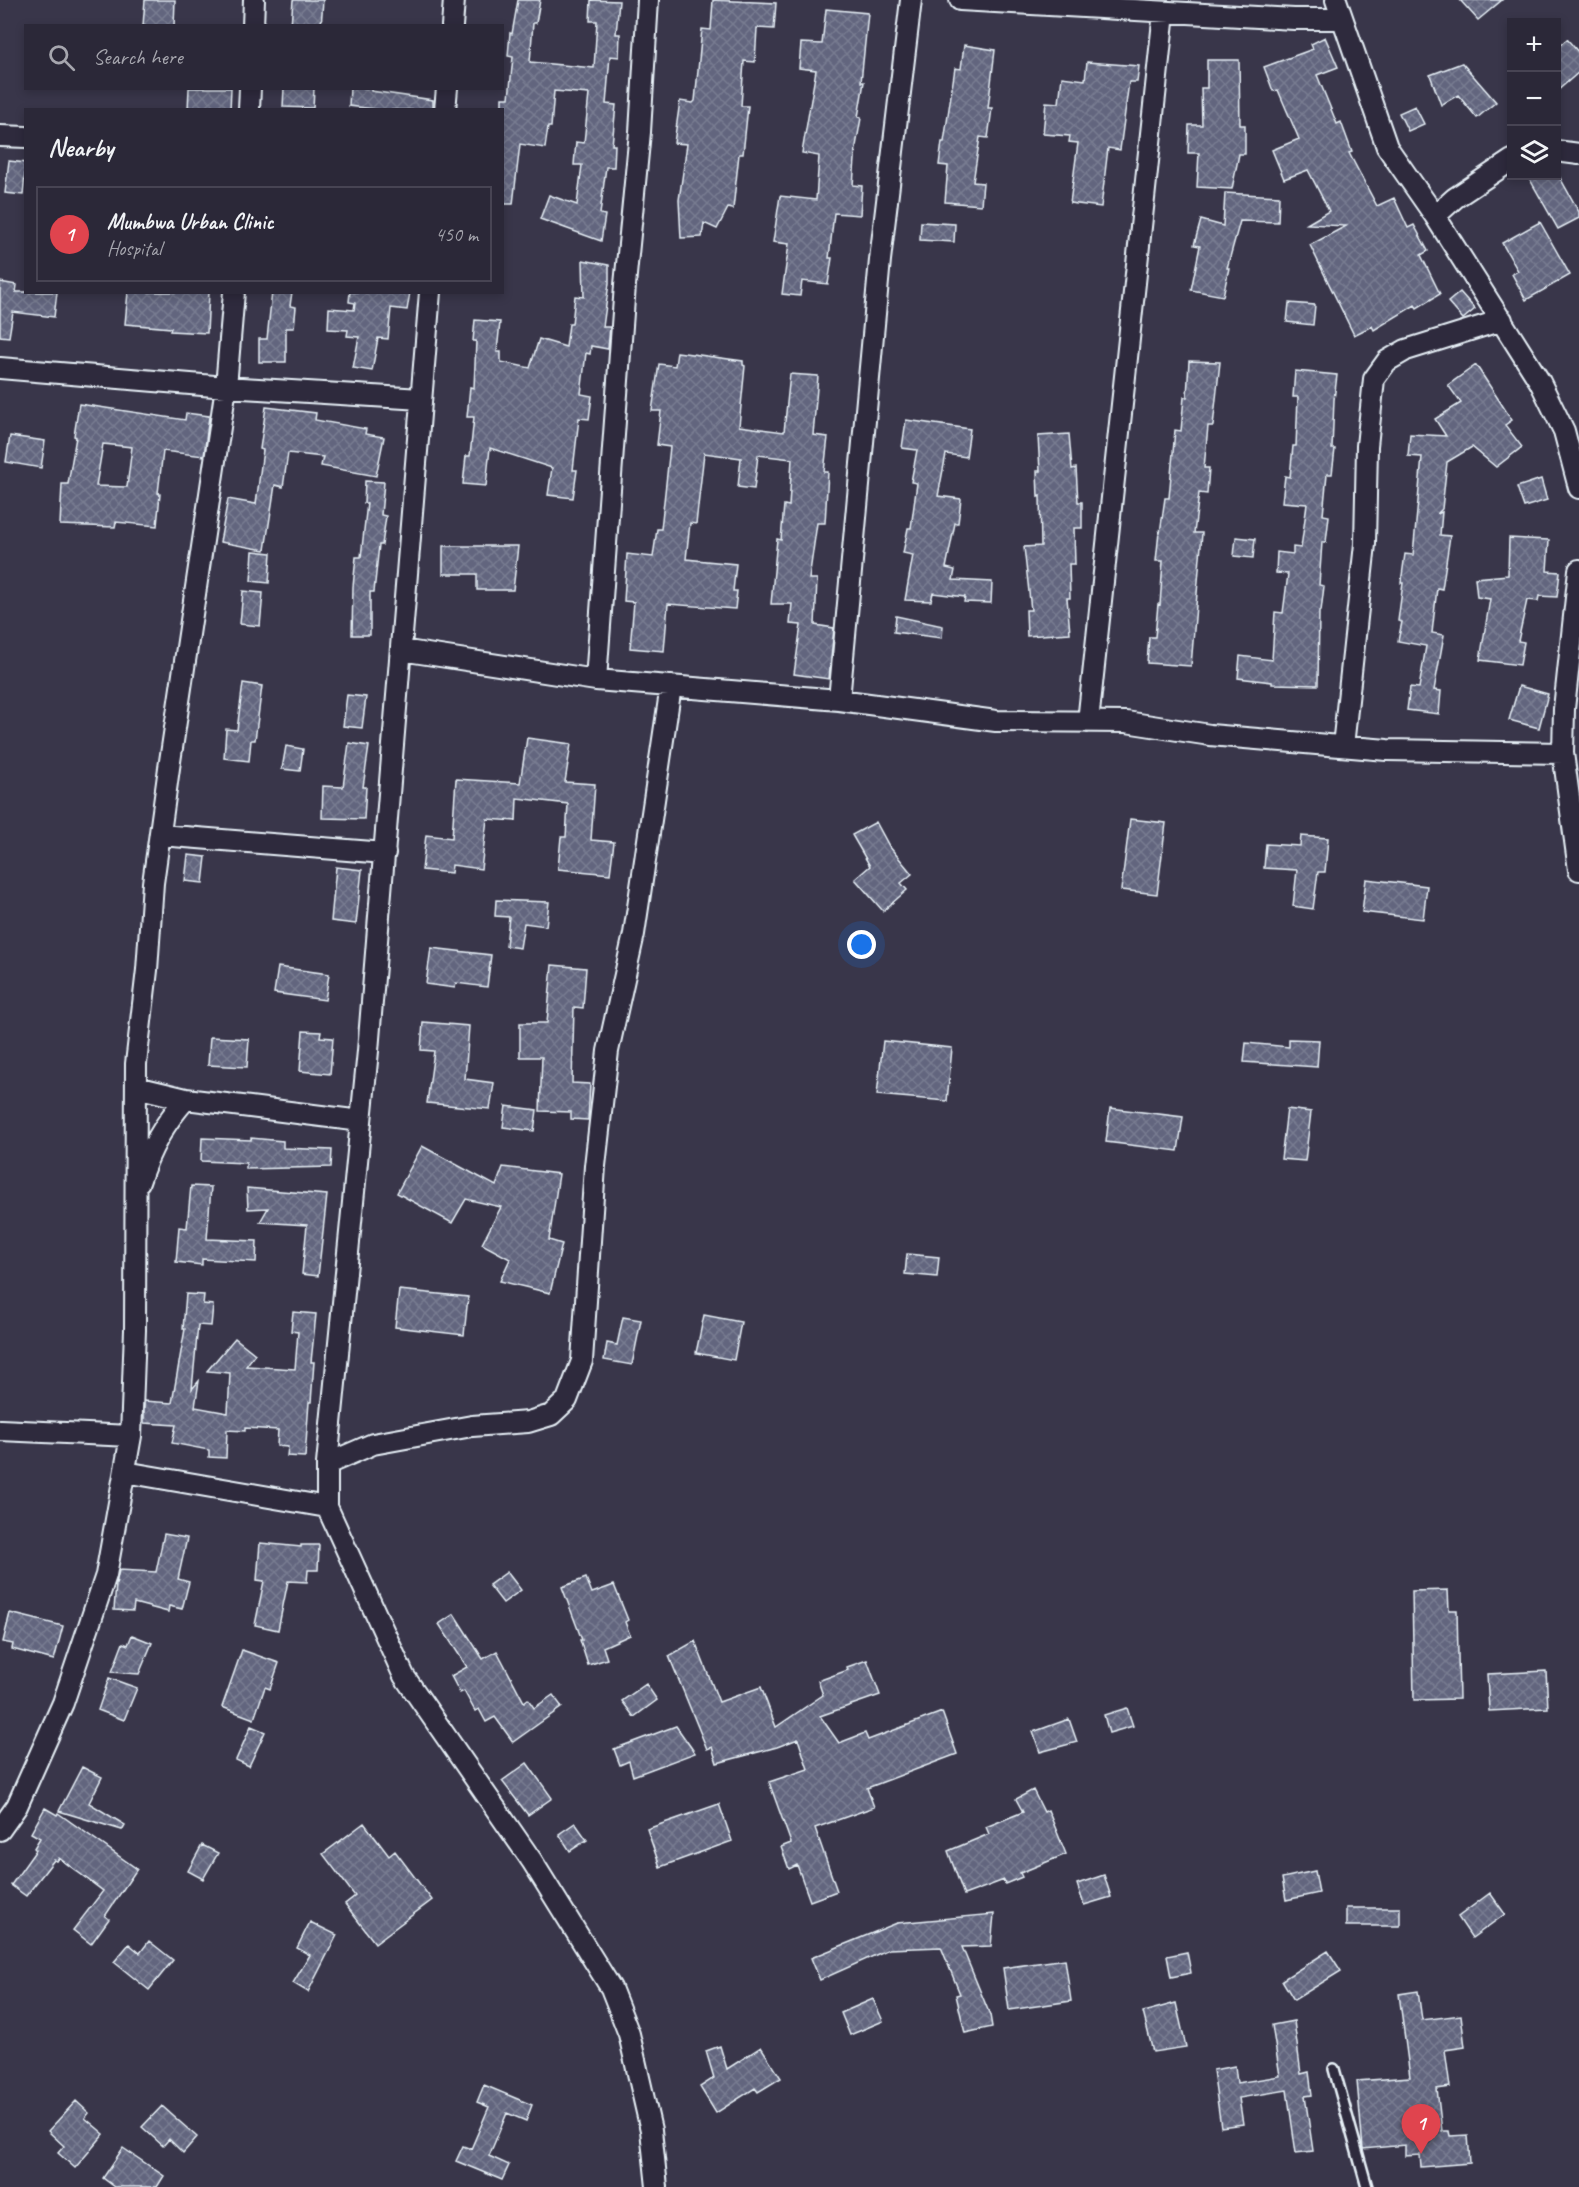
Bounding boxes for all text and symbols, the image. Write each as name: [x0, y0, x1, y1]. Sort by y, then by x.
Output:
map controls: [1507, 18, 1561, 180]
button: +: [1507, 18, 1561, 72]
search box: [24, 24, 504, 90]
icon: search: [45, 41, 78, 74]
text: Search here: [93, 43, 183, 71]
button: −: [1507, 72, 1561, 126]
button: layers: [1507, 126, 1561, 180]
text: Nearby: [48, 131, 113, 164]
text: Mumbwa Urban Clinic: [107, 208, 274, 236]
text: 1: [65, 222, 74, 247]
text: 450 m: [435, 222, 478, 247]
text: Hospital: [107, 236, 162, 261]
your location: [847, 930, 876, 959]
pin: 1: [1402, 2104, 1440, 2154]

